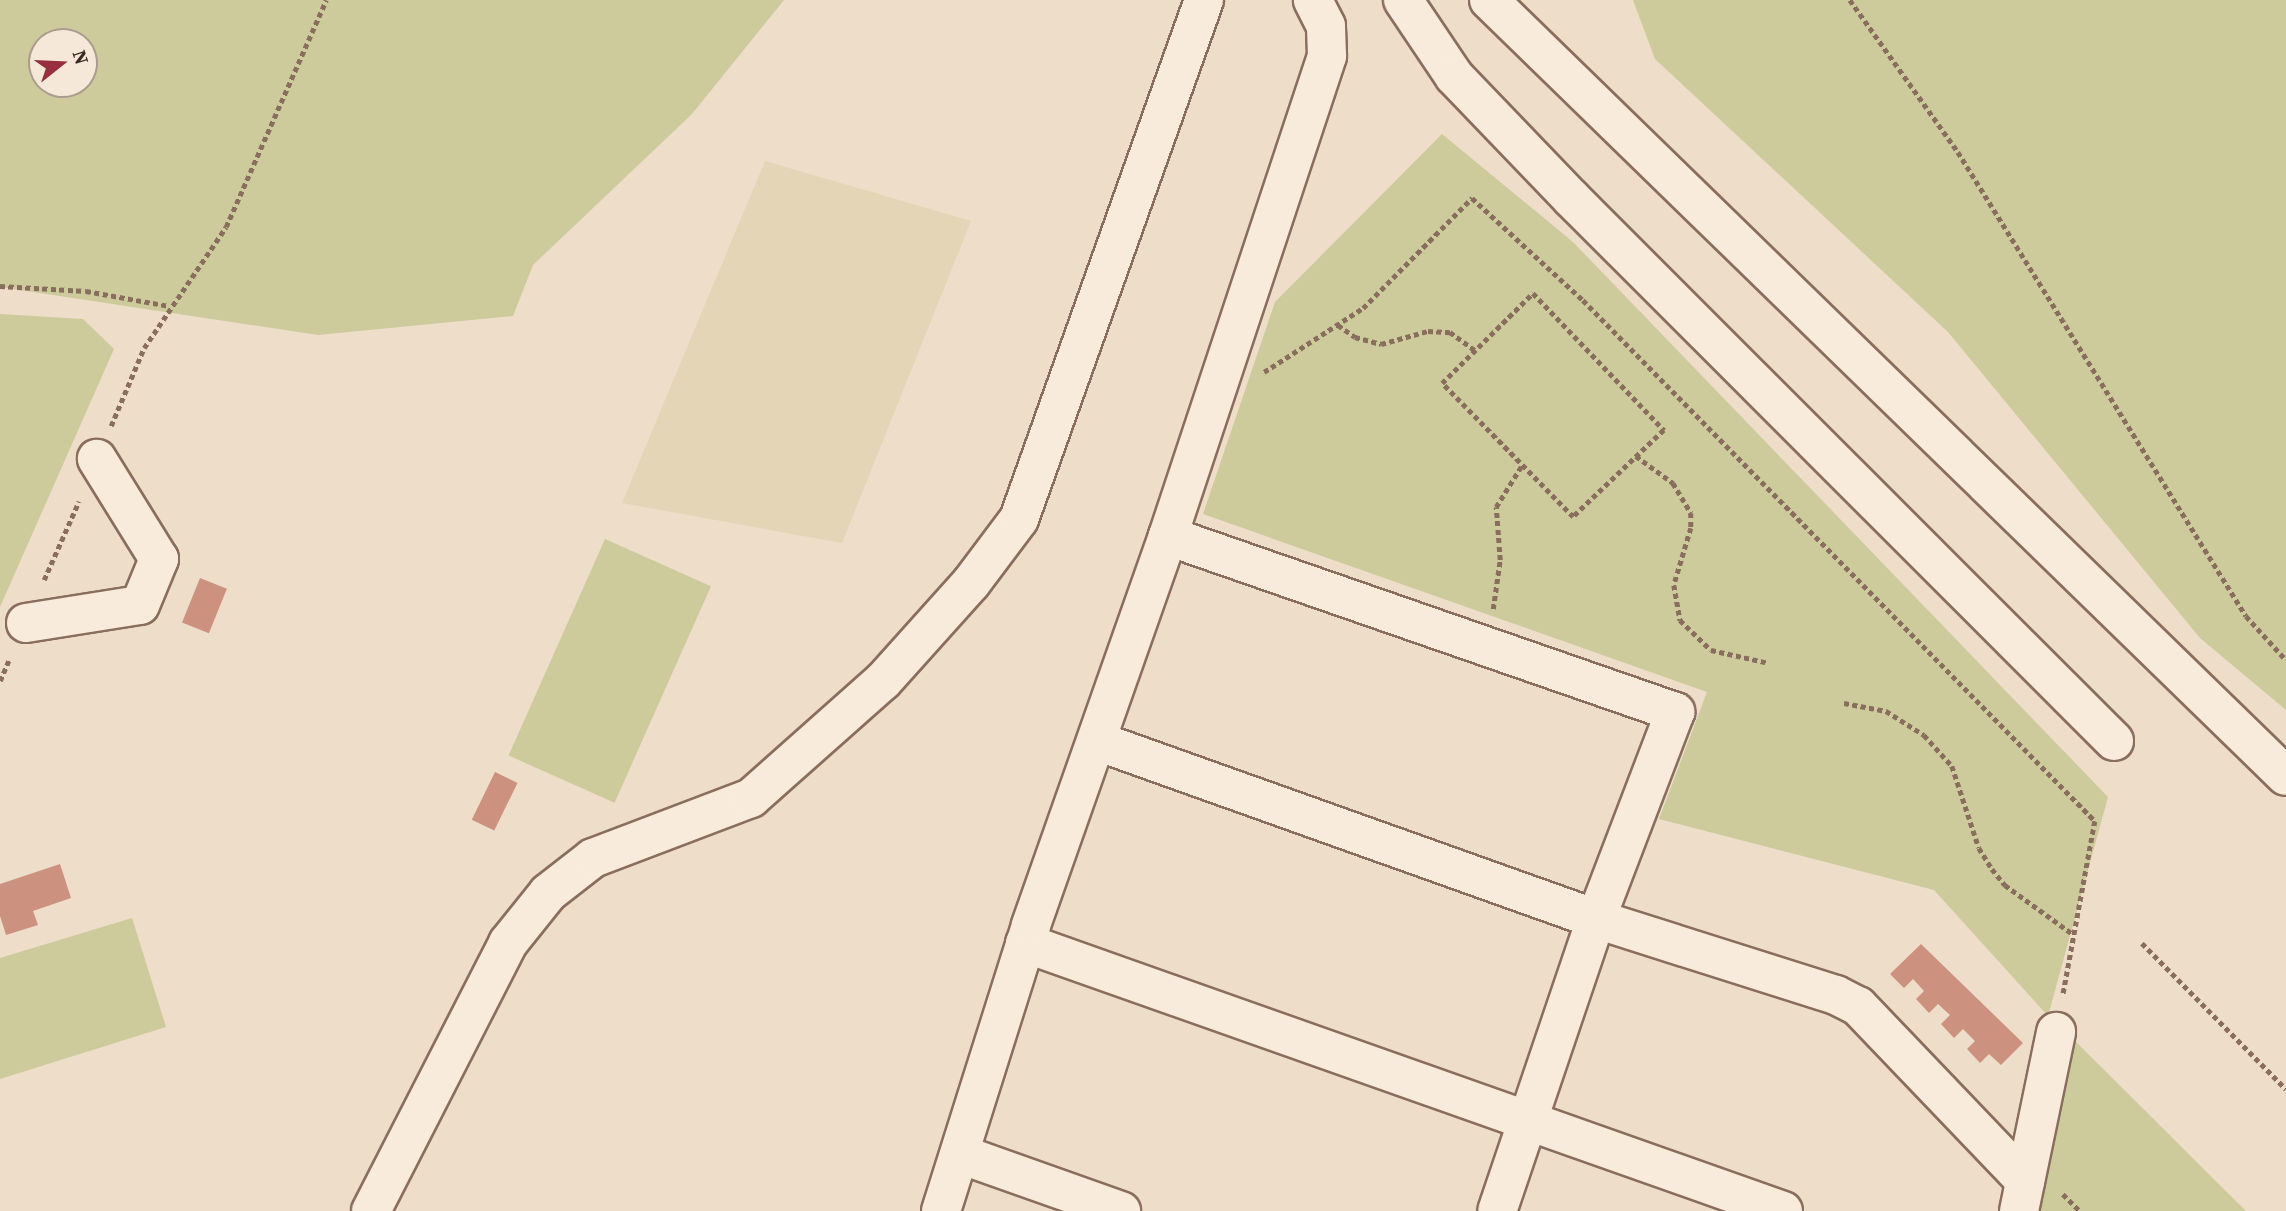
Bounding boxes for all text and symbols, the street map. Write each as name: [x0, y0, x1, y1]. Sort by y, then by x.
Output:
north arrow: [28, 28, 98, 98]
text: N: [67, 47, 96, 68]

